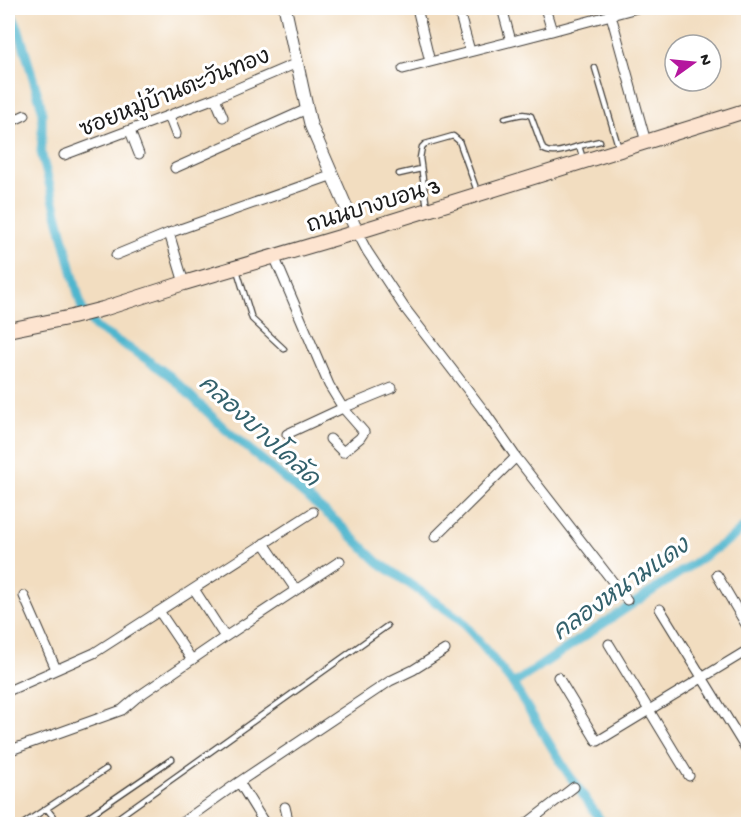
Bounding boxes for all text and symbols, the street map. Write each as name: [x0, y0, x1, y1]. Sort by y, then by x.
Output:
north arrow: [663, 33, 723, 93]
street label: ซอยหมู่บ้านตะวันทอง: [75, 40, 274, 145]
text: N: [694, 53, 715, 68]
street label: ถนนบางบอน 3: [304, 175, 444, 241]
water label: คลองบางโคลัด: [191, 367, 329, 495]
water label: คลองหนามแดง: [548, 532, 697, 649]

